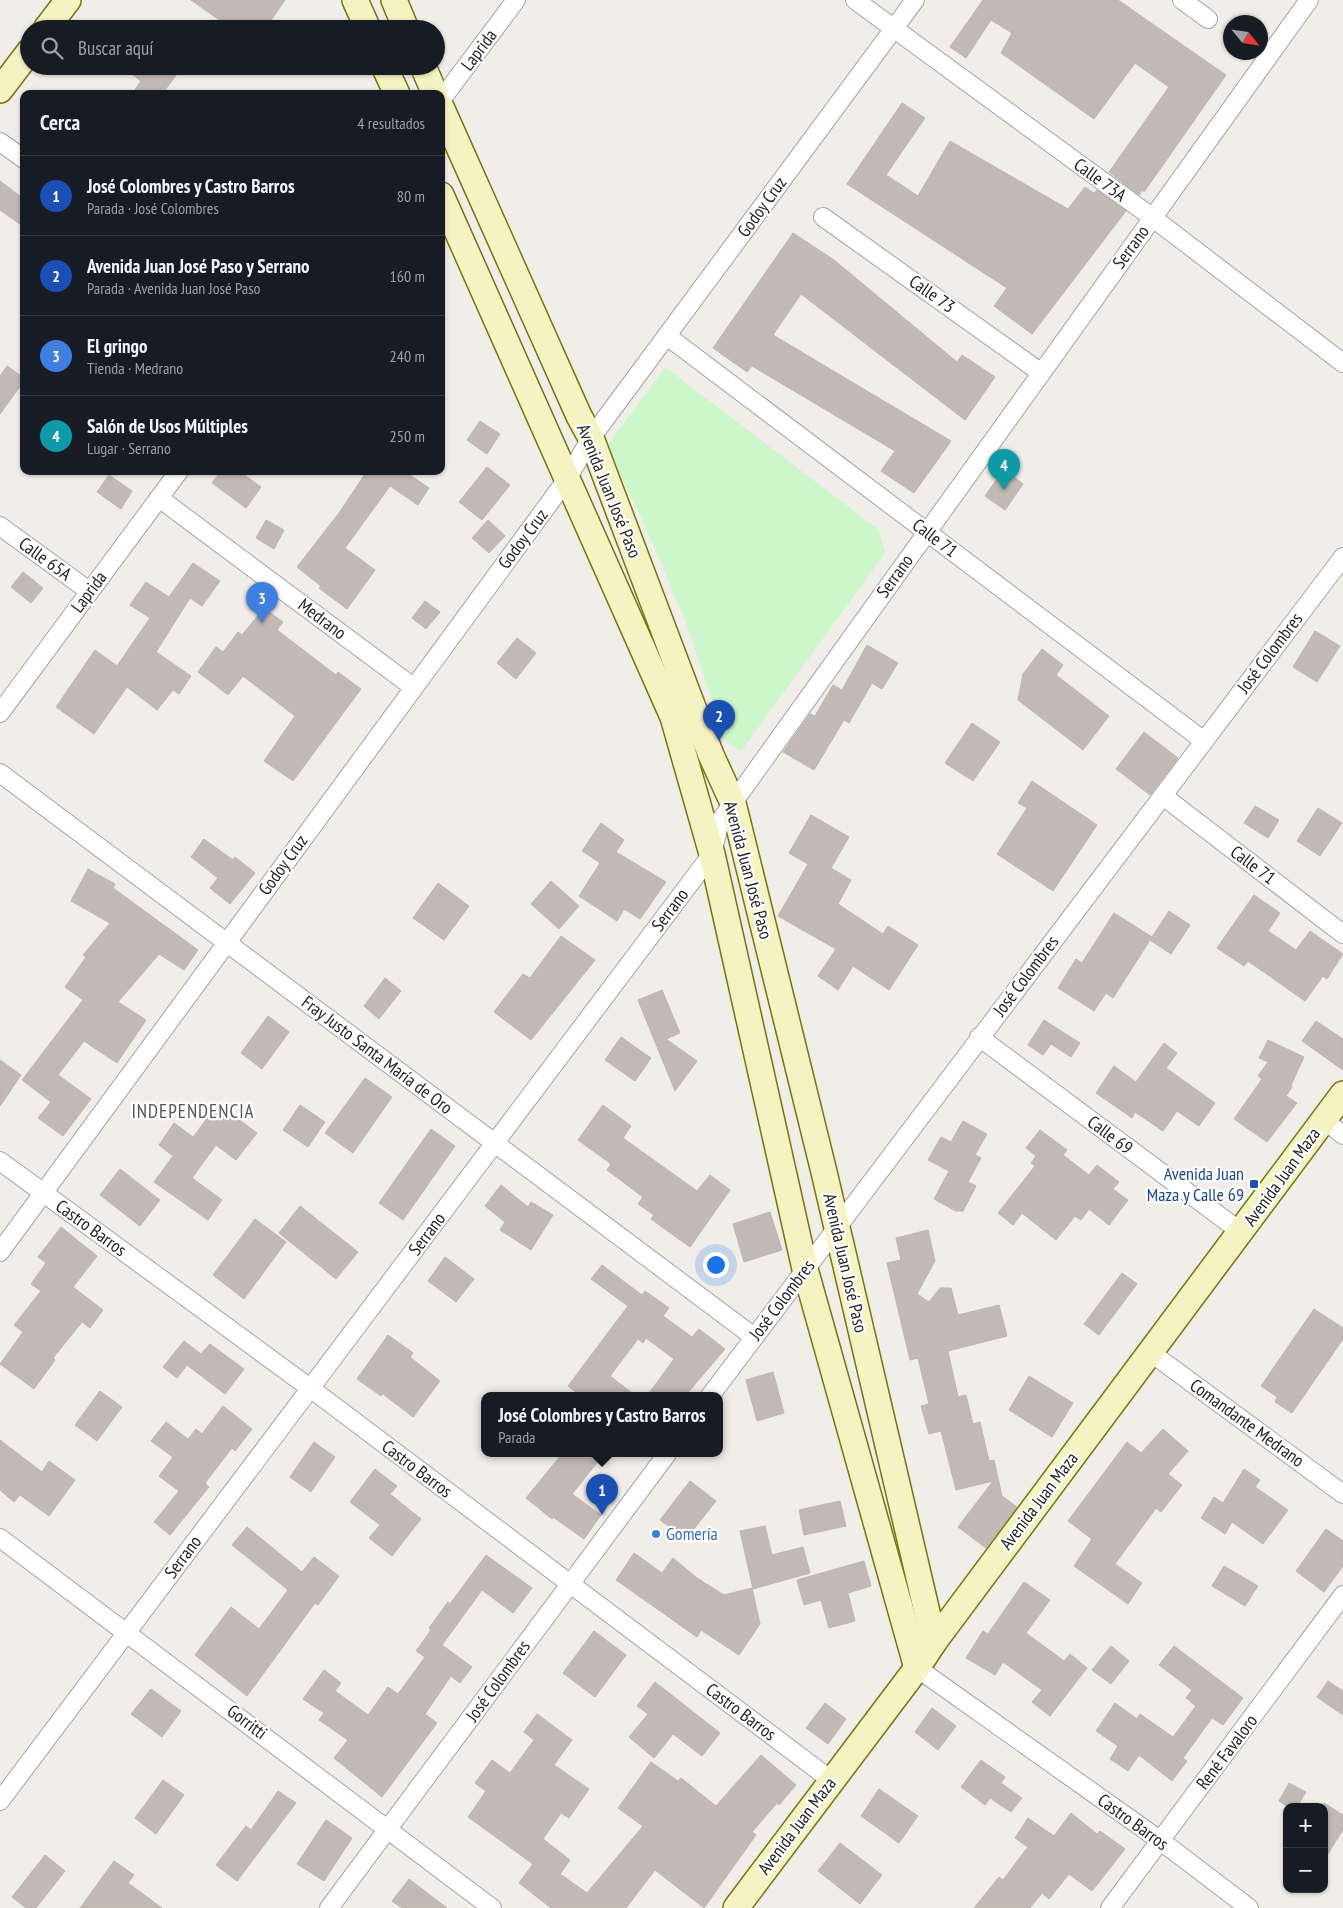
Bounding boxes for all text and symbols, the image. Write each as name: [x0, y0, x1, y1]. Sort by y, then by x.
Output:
north arrow: [1223, 15, 1268, 60]
search box: [20, 20, 445, 75]
street label: Laprida: [456, 24, 502, 75]
icon: search: [38, 34, 66, 62]
text: Buscar aquí: [78, 36, 153, 60]
text: Cerca: [40, 109, 80, 136]
text: 4 resultados: [357, 113, 425, 133]
street label: Calle 73A: [1069, 153, 1132, 207]
street label: Godoy Cruz: [732, 172, 791, 242]
text: José Colombres y Castro Barros: [87, 174, 295, 198]
text: 1: [52, 186, 60, 206]
text: 80 m: [397, 186, 425, 206]
text: Parada · José Colombres: [87, 198, 219, 218]
street label: Serrano: [1107, 220, 1154, 273]
text: Avenida Juan José Paso y Serrano: [87, 254, 310, 278]
text: 2: [52, 266, 60, 286]
text: 160 m: [390, 266, 425, 286]
street label: Calle 73: [905, 270, 960, 318]
text: Parada · Avenida Juan José Paso: [87, 278, 260, 298]
text: El gringo: [87, 334, 147, 358]
text: 3: [52, 346, 60, 366]
text: 240 m: [390, 346, 425, 366]
text: Tienda · Medrano: [87, 358, 183, 378]
text: Salón de Usos Múltiples: [87, 414, 248, 438]
street label: Avenida Juan José Paso: [572, 421, 647, 561]
text: 4: [52, 426, 60, 446]
text: 250 m: [390, 426, 425, 446]
text: Lugar · Serrano: [87, 438, 171, 458]
pin: 4: [988, 449, 1020, 490]
street label: Godoy Cruz: [493, 504, 553, 573]
street label: Calle 71: [908, 513, 963, 562]
street label: Calle 65A: [14, 532, 77, 586]
street label: Serrano: [871, 549, 918, 602]
street label: Laprida: [66, 566, 112, 617]
pin: 3: [246, 582, 278, 623]
street label: Medrano: [294, 593, 351, 644]
street label: José Colombres: [1231, 608, 1307, 698]
pin: 2: [703, 700, 735, 741]
street label: Avenida Juan José Paso: [719, 798, 778, 942]
street label: Godoy Cruz: [253, 830, 312, 900]
street label: Calle 71: [1226, 840, 1281, 889]
street label: Serrano: [646, 883, 693, 936]
street label: José Colombres: [987, 931, 1063, 1021]
street label: Fray Justo Santa María de Oro: [297, 990, 458, 1119]
district label: INDEPENDENCIA: [131, 1099, 255, 1123]
street label: Calle 69: [1083, 1110, 1138, 1159]
street label: Avenida Juan Maza: [1238, 1123, 1325, 1231]
place label: Avenida Juan Maza y Calle 69: [1147, 1162, 1244, 1206]
marker: Avenida Juan Maza y Calle 69: [1248, 1178, 1260, 1190]
street label: Avenida Juan José Paso: [818, 1191, 873, 1335]
street label: Castro Barros: [51, 1194, 131, 1261]
street label: Serrano: [403, 1207, 450, 1260]
your location: [703, 1252, 729, 1278]
street label: José Colombres: [743, 1255, 819, 1345]
street label: Comandante Medrano: [1186, 1373, 1309, 1472]
popup: [481, 1392, 723, 1457]
text: José Colombres y Castro Barros: [498, 1403, 706, 1427]
text: Parada: [498, 1427, 536, 1447]
street label: Castro Barros: [378, 1435, 457, 1503]
street label: Avenida Juan Maza: [994, 1447, 1083, 1554]
pin: 1: [586, 1474, 618, 1515]
place label: Gomería: [666, 1522, 718, 1545]
marker: Gomería: [650, 1528, 662, 1540]
street label: Serrano: [159, 1530, 206, 1583]
street label: José Colombres: [460, 1636, 535, 1727]
street label: Castro Barros: [702, 1678, 781, 1746]
street label: Gorritti: [223, 1699, 272, 1744]
street label: René Favaloro: [1191, 1709, 1262, 1794]
street label: Avenida Juan Maza: [752, 1772, 841, 1879]
street label: Castro Barros: [1093, 1788, 1173, 1855]
map controls: [1283, 1803, 1328, 1893]
button: +: [1283, 1803, 1328, 1848]
button: −: [1283, 1848, 1328, 1893]

